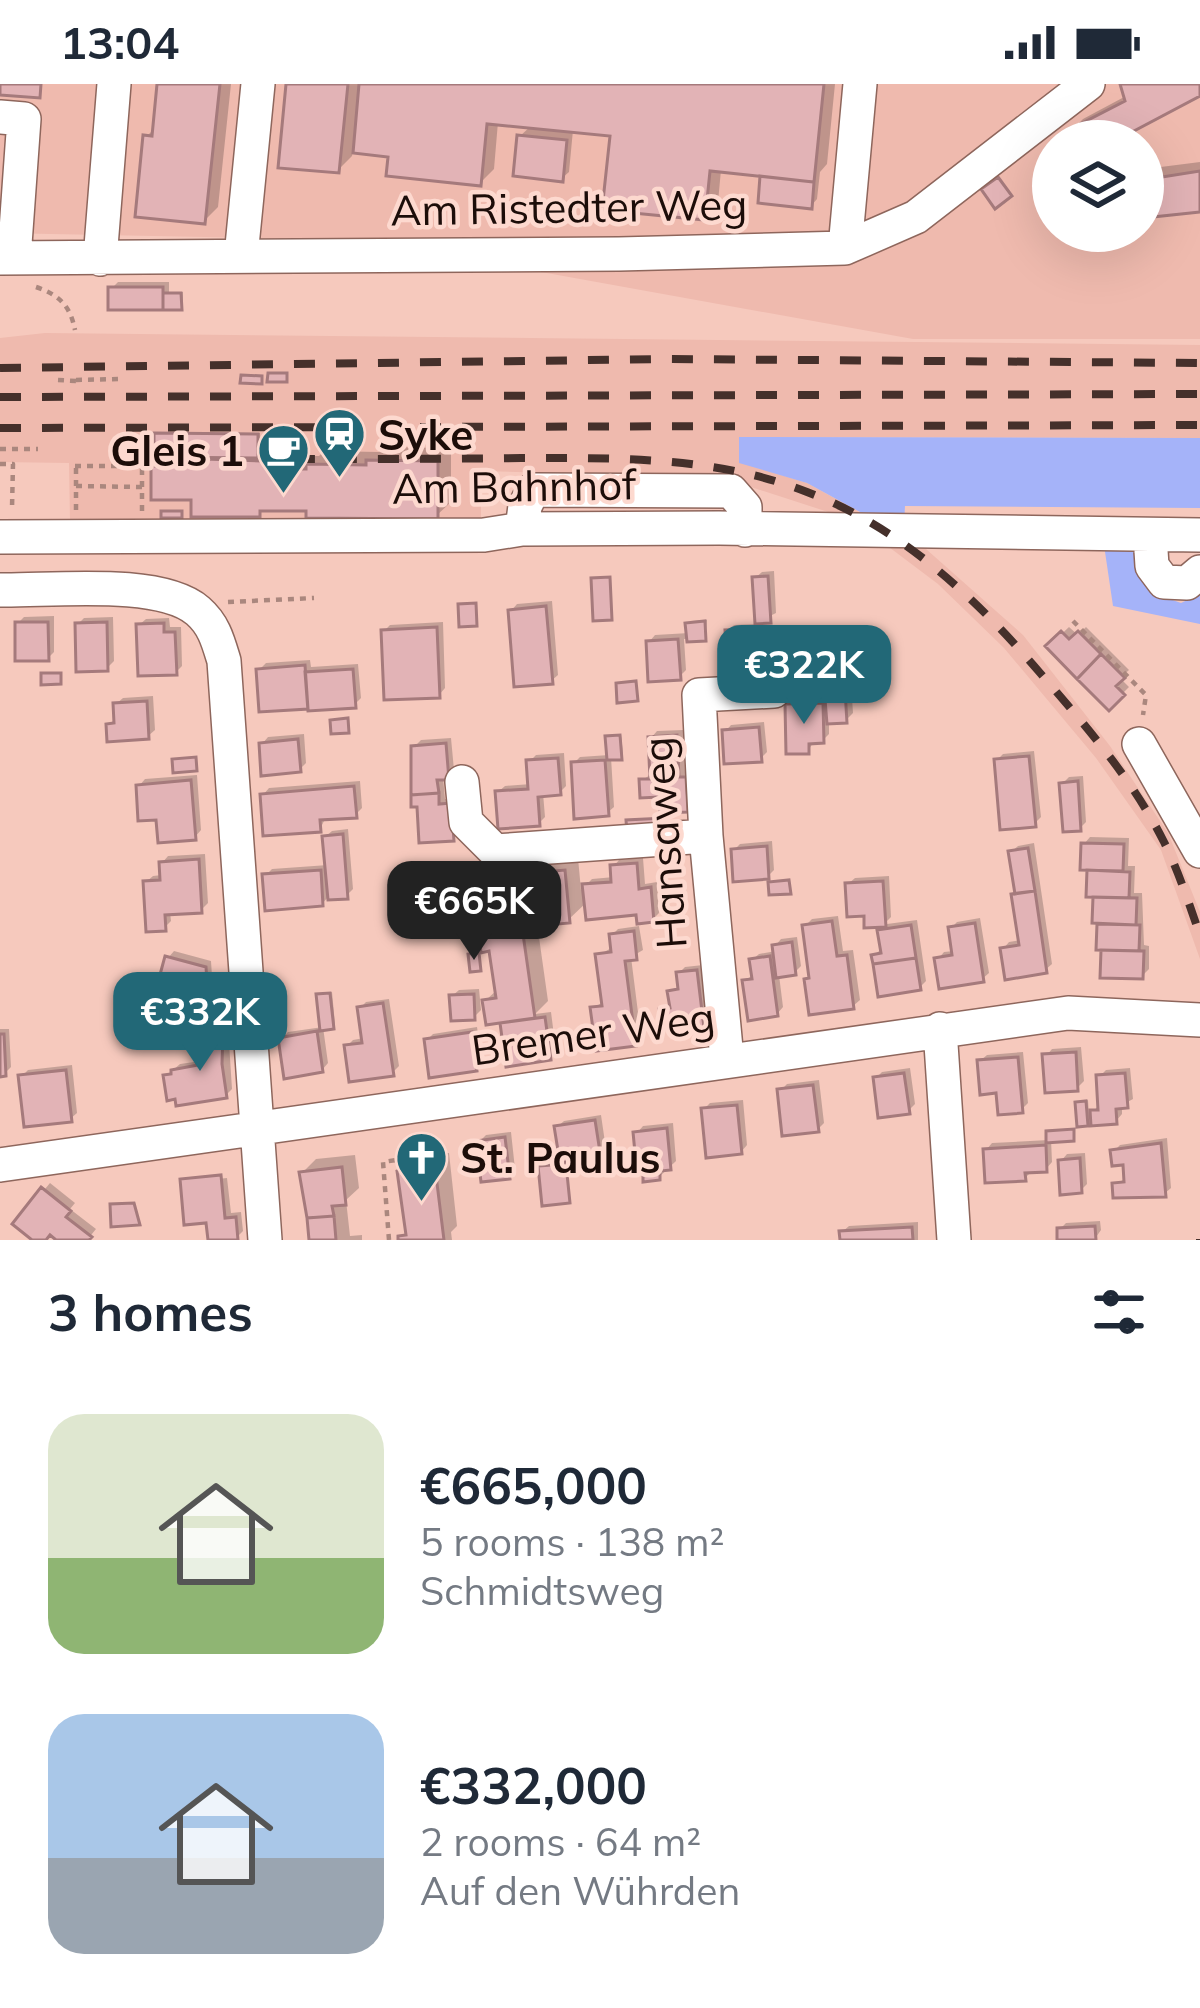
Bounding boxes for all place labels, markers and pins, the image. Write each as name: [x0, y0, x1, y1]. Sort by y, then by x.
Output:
station icon: Syke: [311, 406, 367, 480]
place label: Syke: [378, 408, 473, 461]
cafe icon: Gleis 1: [255, 422, 311, 496]
place label: Gleis 1: [110, 424, 244, 477]
pin: €322K: [720, 625, 888, 727]
pin: €665K: [390, 861, 558, 963]
pin: €332K: [116, 972, 284, 1074]
church icon: St. Paulus: [393, 1129, 449, 1203]
place label: St. Paulus: [460, 1131, 661, 1184]

